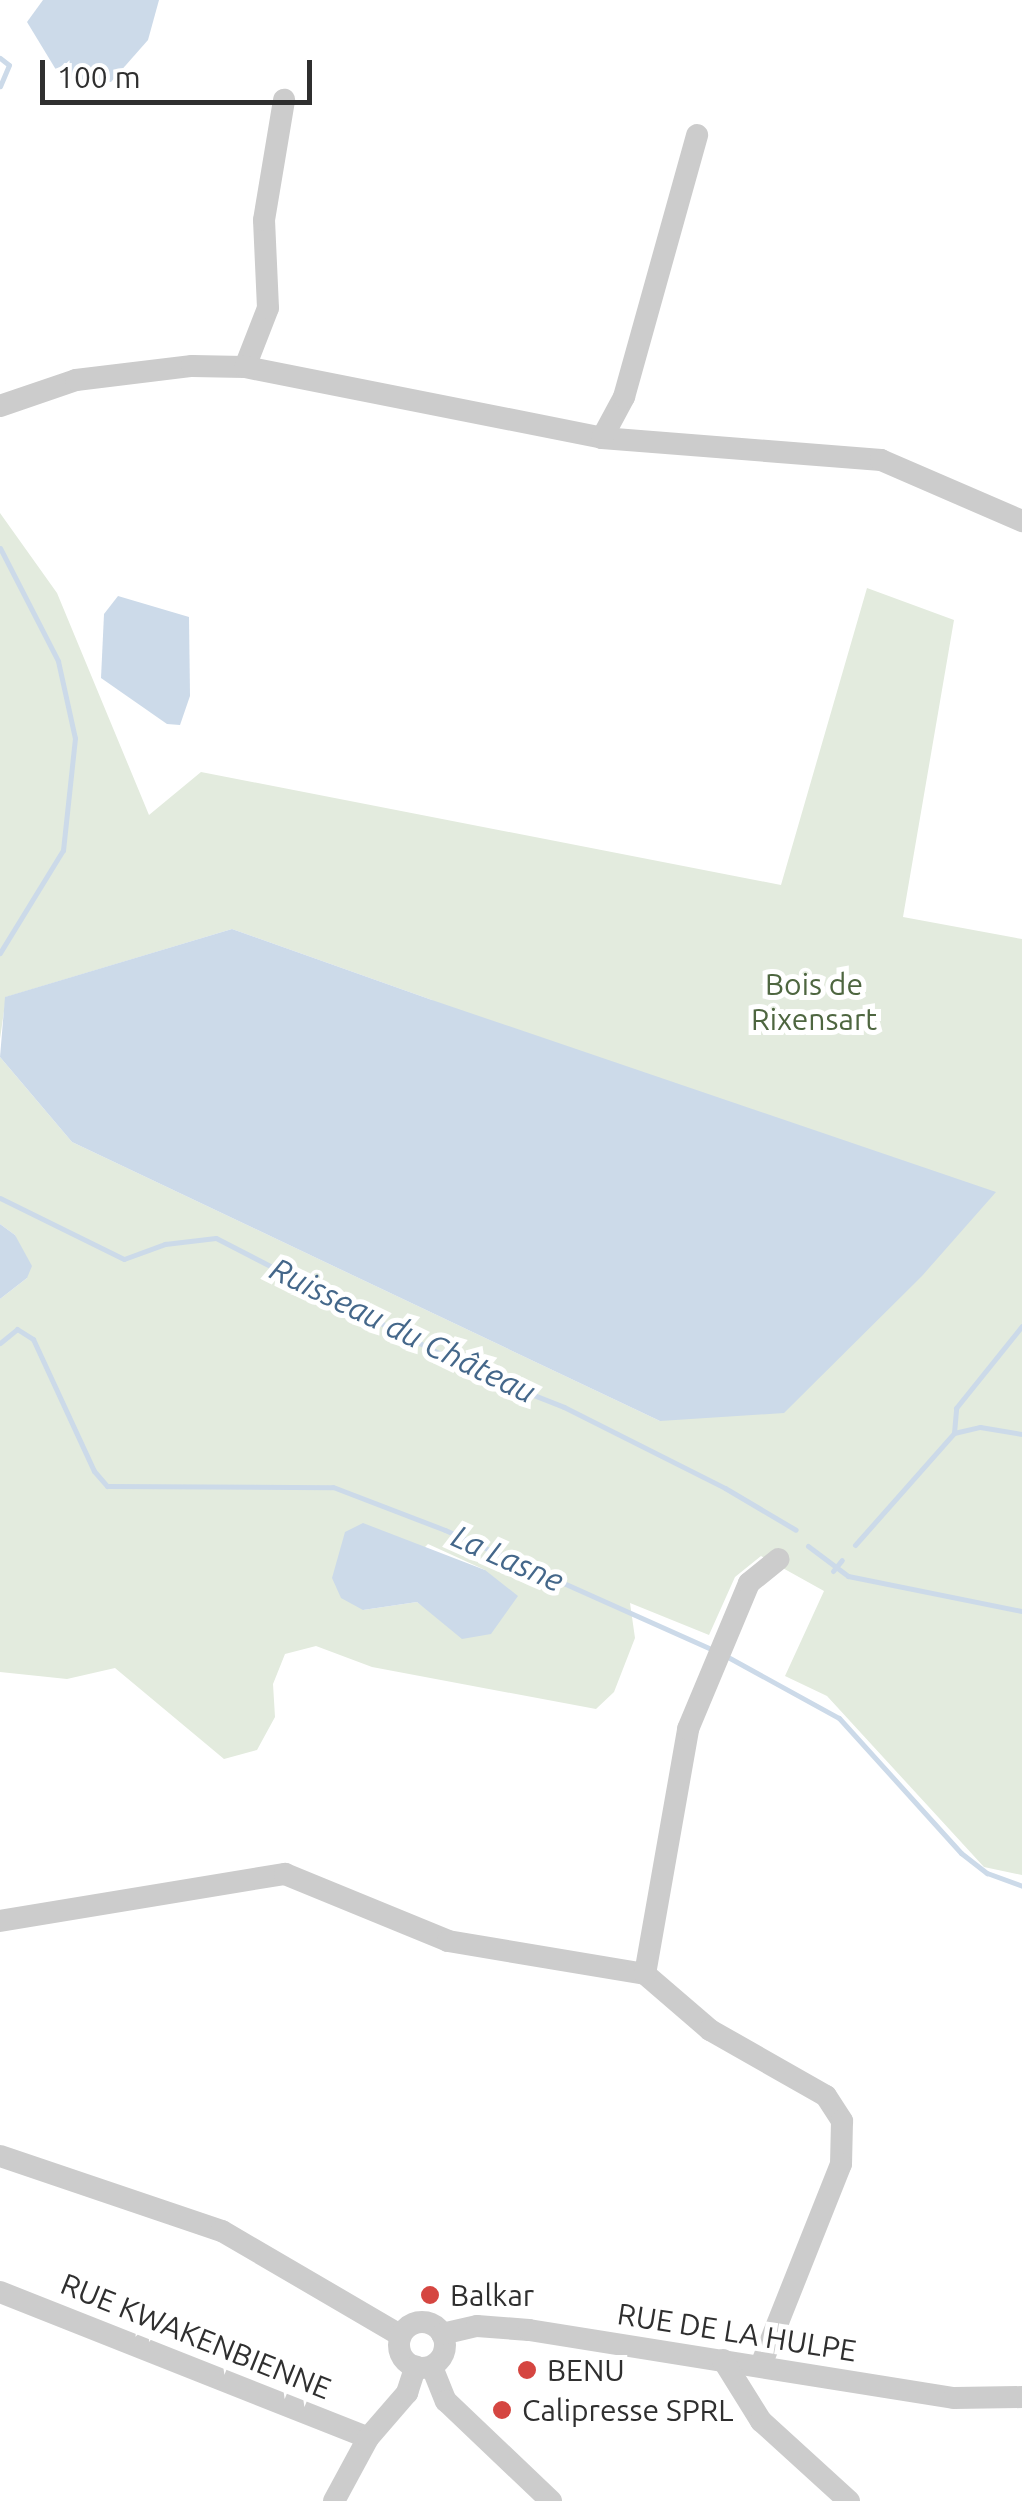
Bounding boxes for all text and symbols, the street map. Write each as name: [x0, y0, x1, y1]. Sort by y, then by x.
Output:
scale bar: [45, 40, 318, 102]
text: 100 m: [57, 60, 141, 94]
park label: Bois de Rixensart: [751, 966, 877, 1036]
water label: Ruisseau du Château: [264, 1249, 542, 1411]
water label: La Lasne: [446, 1516, 570, 1600]
street label: RUE KWAKENBIENNE: [56, 2265, 336, 2407]
place label: Balkar: [450, 2277, 534, 2313]
marker: Balkar: [419, 2284, 441, 2306]
street label: RUE DE LA HULPE: [615, 2295, 859, 2369]
place label: BENU: [547, 2352, 625, 2388]
marker: BENU: [516, 2359, 538, 2381]
place label: Calipresse SPRL: [522, 2392, 734, 2428]
marker: Calipresse SPRL: [491, 2399, 513, 2421]

